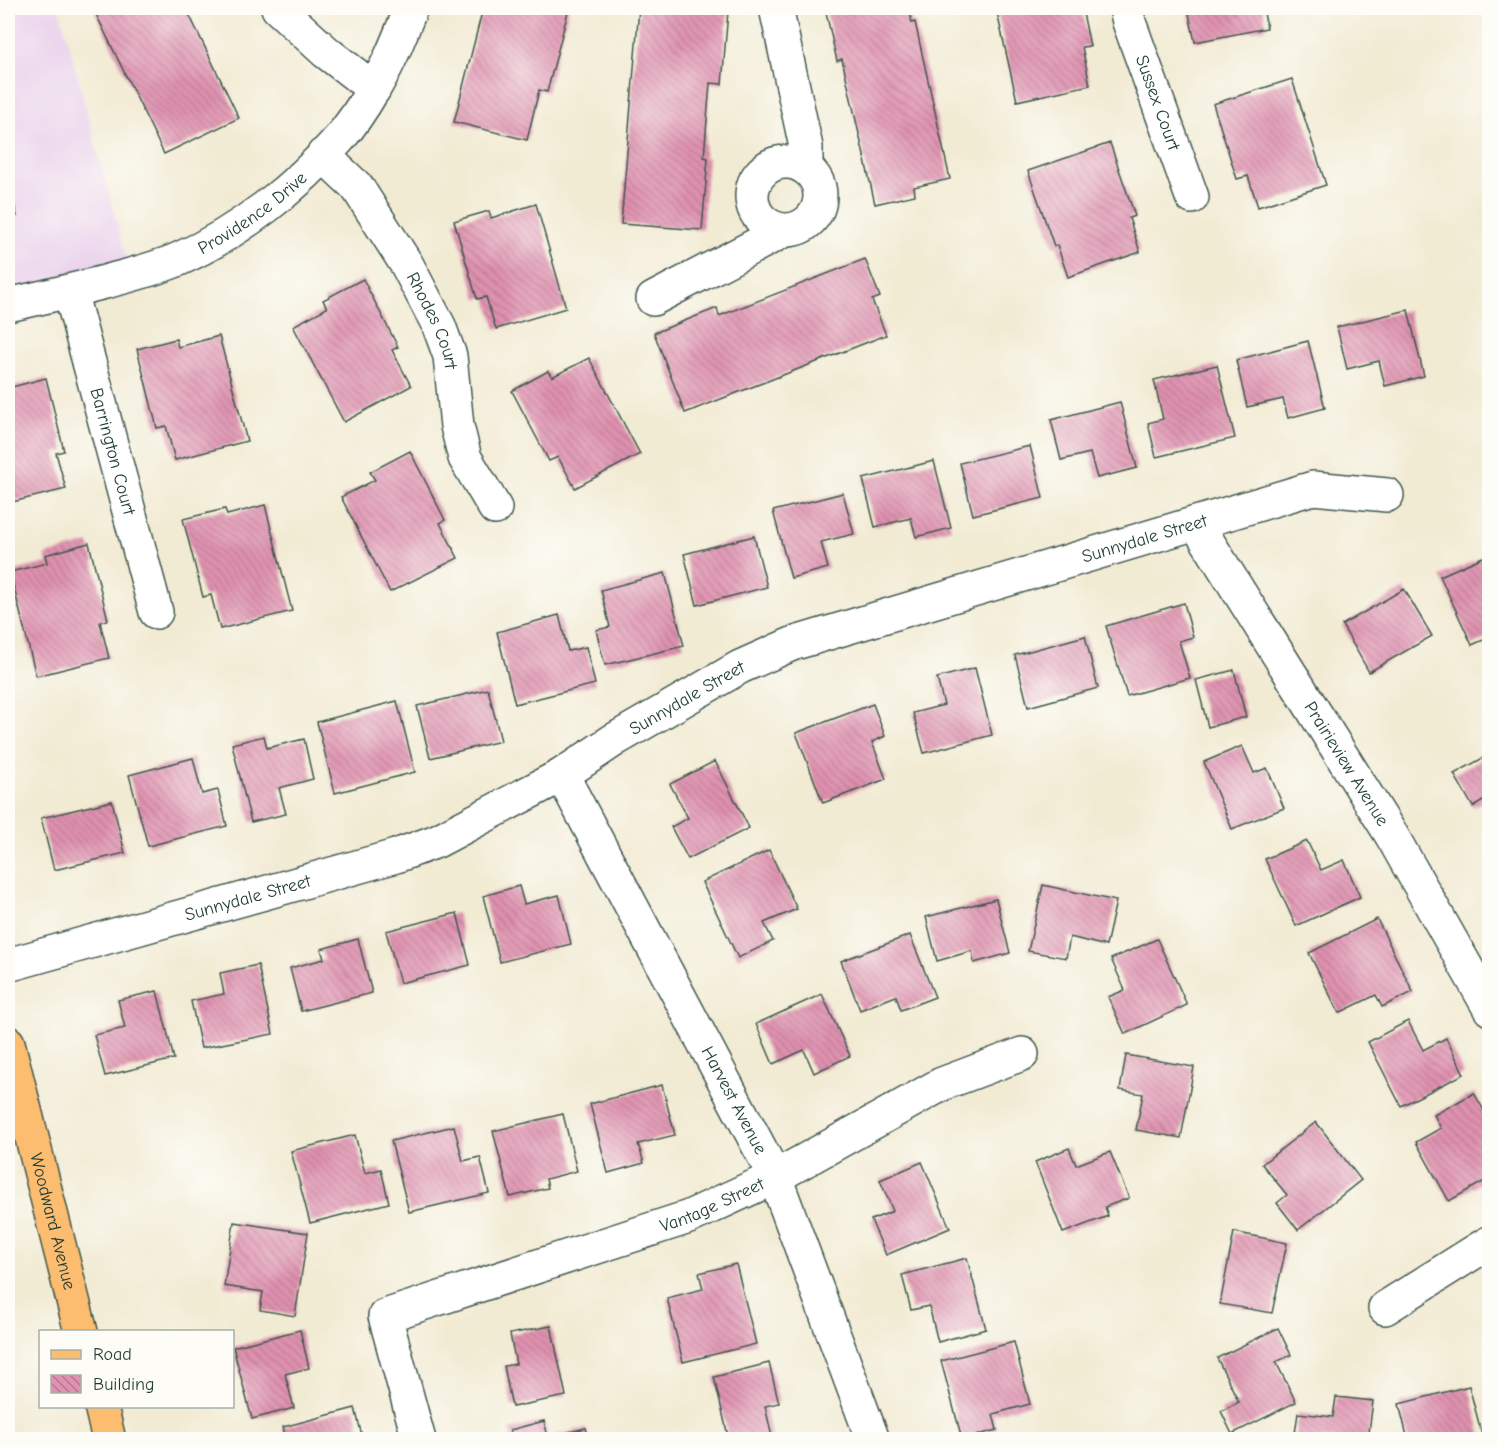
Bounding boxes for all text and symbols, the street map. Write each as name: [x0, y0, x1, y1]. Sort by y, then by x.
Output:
street label: Sussex Court: [1131, 52, 1185, 154]
street label: Providence Drive: [194, 167, 311, 259]
street label: Rhodes Court: [402, 269, 462, 371]
street label: Barrington Court: [86, 386, 140, 518]
street label: Sunnydale Street: [1079, 510, 1210, 567]
street label: Sunnydale Street: [625, 656, 748, 739]
street label: Prairieview Avenue: [1300, 698, 1394, 830]
street label: Sunnydale Street: [182, 870, 314, 925]
street label: Harvest Avenue: [697, 1043, 771, 1158]
street label: Woodward Avenue: [26, 1151, 80, 1292]
street label: Vantage Street: [657, 1173, 768, 1236]
legend: [39, 1330, 234, 1408]
text: Road: [93, 1344, 132, 1365]
text: Building: [93, 1374, 155, 1395]

